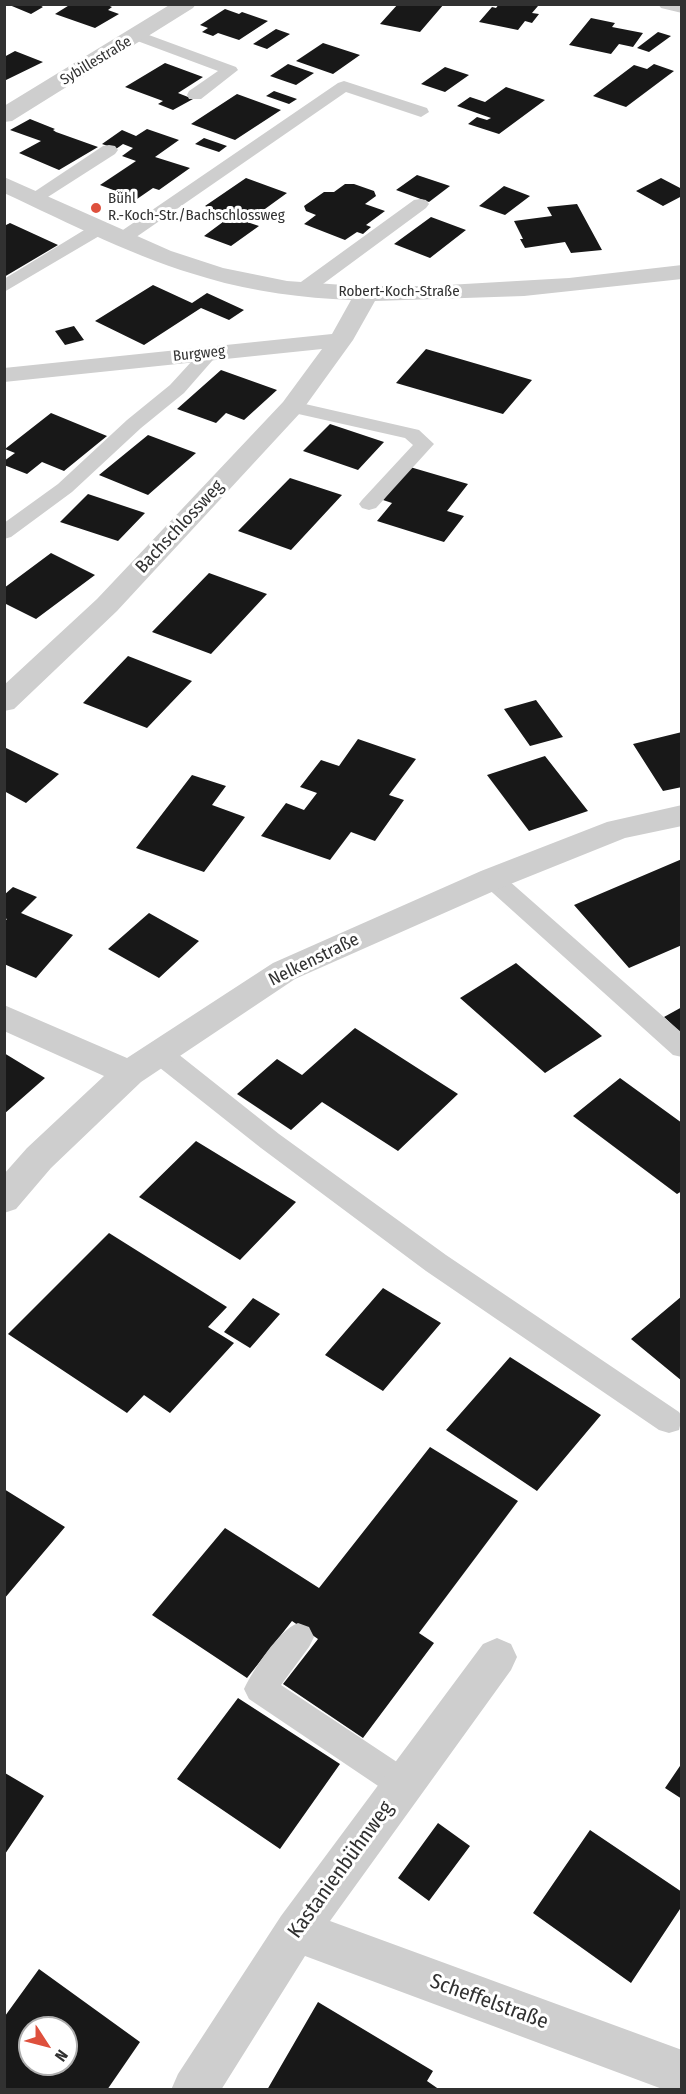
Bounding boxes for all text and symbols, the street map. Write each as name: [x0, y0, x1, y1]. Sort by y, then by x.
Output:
street label: Sybillestraße: [57, 33, 135, 89]
place label: Bühl R.-Koch-Str./Bachschlossweg: [108, 190, 285, 225]
marker: Bühl R.-Koch-Str./Bachschlossweg: [89, 201, 103, 215]
street label: Robert-Koch-Straße: [338, 283, 460, 301]
street label: Burgweg: [172, 342, 226, 366]
street label: Bachschlossweg: [131, 476, 229, 578]
street label: Nelkenstraße: [265, 929, 363, 991]
street label: Kastanienbühnweg: [283, 1797, 399, 1943]
street label: Scheffelstraße: [427, 1969, 551, 2035]
north arrow: [18, 2016, 78, 2076]
text: N: [51, 2046, 72, 2065]

